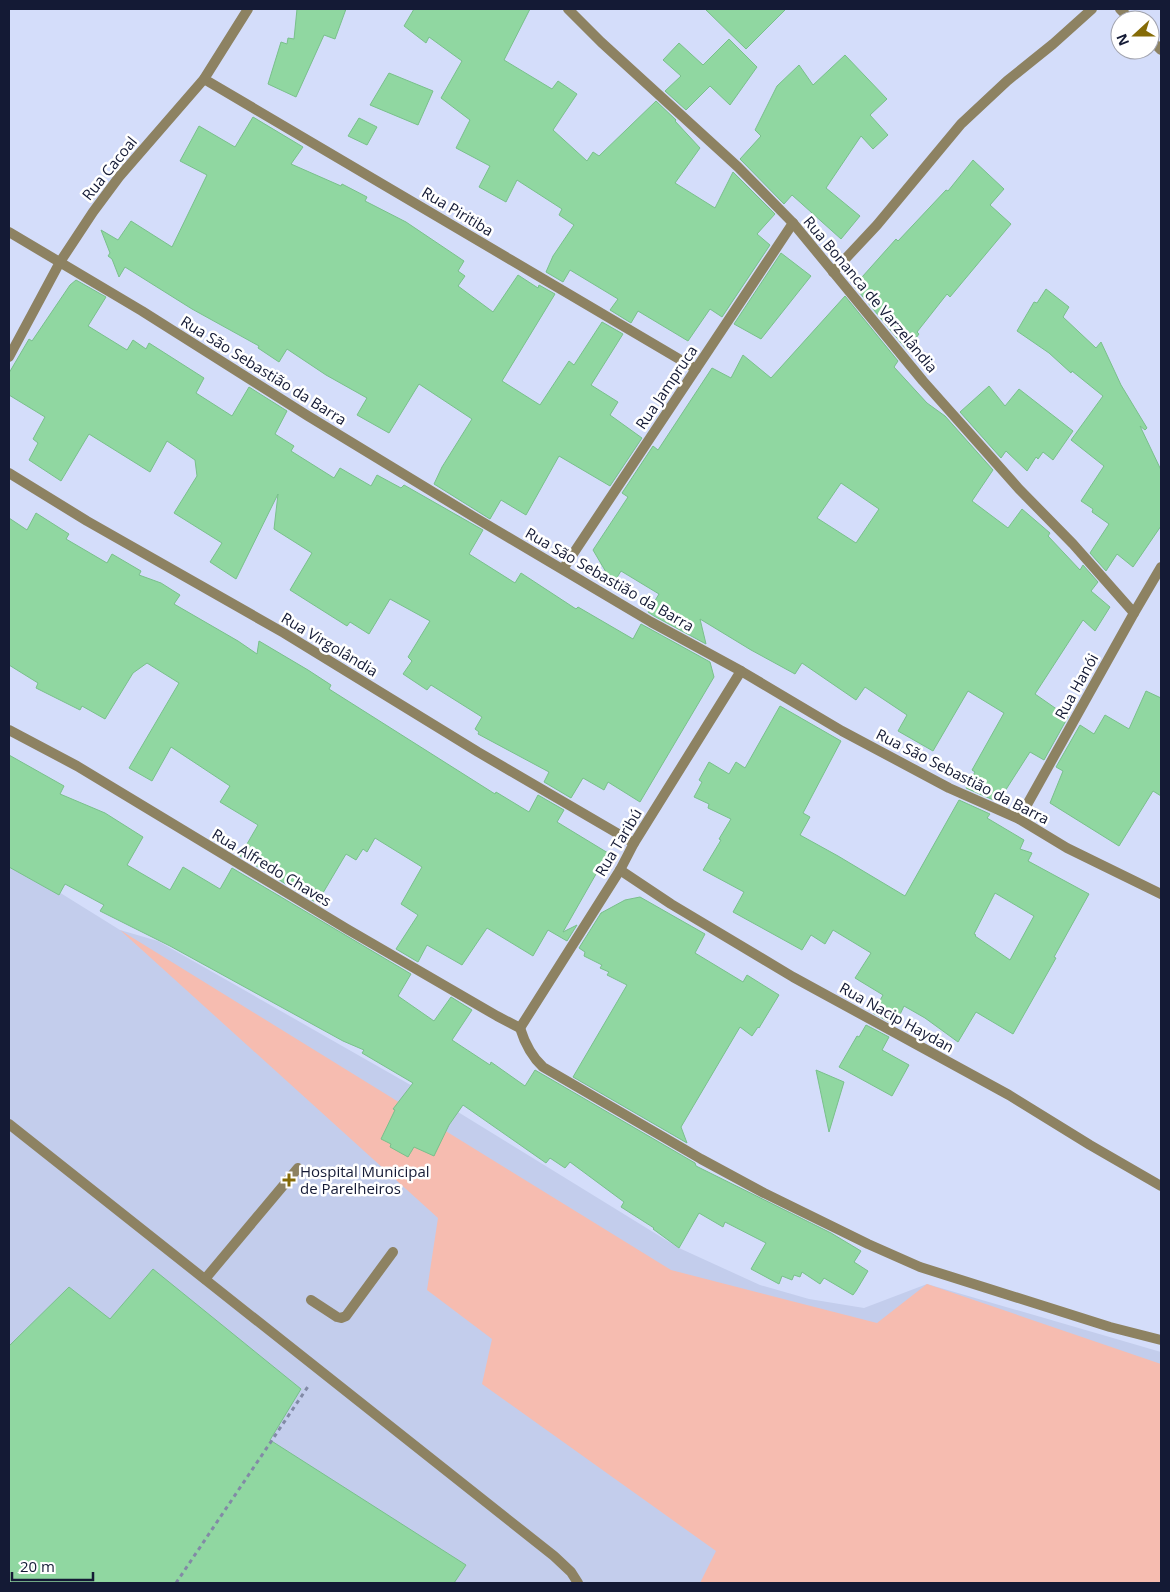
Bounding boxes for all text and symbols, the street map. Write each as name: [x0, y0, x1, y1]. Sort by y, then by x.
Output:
north arrow: [1110, 10, 1160, 60]
text: N: [1111, 31, 1133, 49]
street label: Rua Cacoal: [77, 132, 141, 204]
street label: Rua Piritiba: [419, 182, 497, 240]
street label: Rua Bonanca de Varzelândia: [800, 212, 942, 376]
street label: Rua São Sebastião da Barra: [177, 311, 351, 429]
street label: Rua Jampruca: [631, 341, 701, 433]
street label: Rua São Sebastião da Barra: [522, 522, 698, 636]
street label: Rua Virgolândia: [278, 607, 382, 681]
street label: Rua Hanói: [1050, 650, 1102, 722]
street label: Rua São Sebastião da Barra: [873, 724, 1053, 828]
street label: Rua Taribú: [590, 804, 646, 880]
street label: Rua Alfredo Chaves: [209, 823, 335, 911]
street label: Rua Nacip Haydan: [836, 977, 958, 1057]
place label: Hospital Municipal de Parelheiros: [300, 1161, 430, 1198]
marker: Hospital Municipal de Parelheiros: [282, 1173, 296, 1187]
scale bar: [12, 1550, 94, 1582]
text: 20 m: [20, 1556, 55, 1576]

